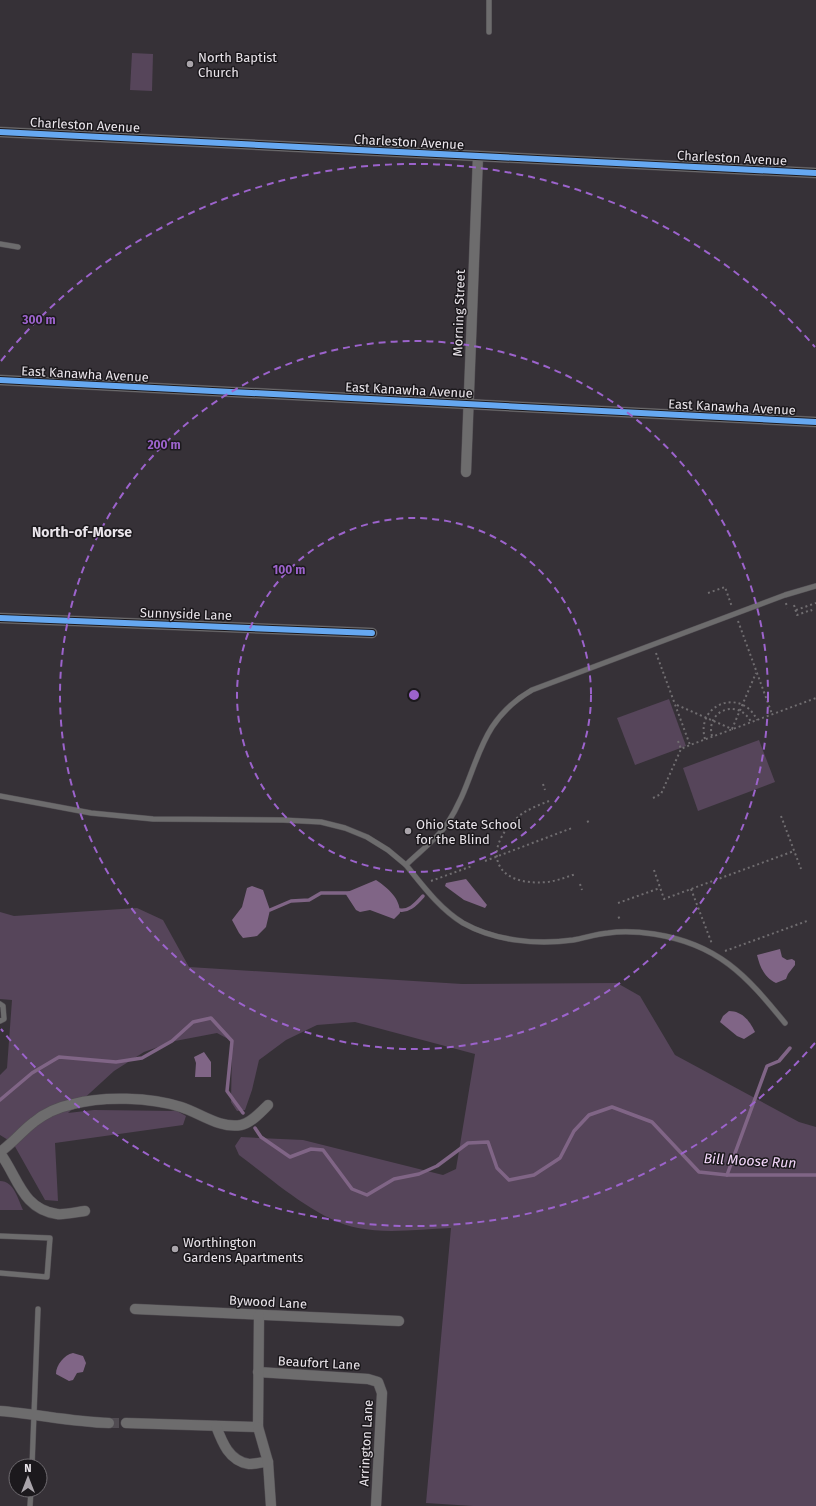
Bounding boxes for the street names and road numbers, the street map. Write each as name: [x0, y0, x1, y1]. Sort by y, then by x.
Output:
street label: Charleston Avenue: [30, 115, 140, 135]
street label: Charleston Avenue: [354, 132, 464, 152]
street label: Charleston Avenue: [677, 148, 787, 168]
street label: Morning Street: [450, 269, 468, 357]
street label: East Kanawha Avenue: [21, 363, 149, 385]
street label: East Kanawha Avenue: [345, 379, 473, 401]
street label: East Kanawha Avenue: [668, 396, 796, 418]
street label: Sunnyside Lane: [140, 605, 232, 623]
street label: Bywood Lane: [229, 1292, 307, 1312]
street label: Beaufort Lane: [277, 1353, 361, 1373]
street label: Arrington Lane: [356, 1399, 376, 1487]

